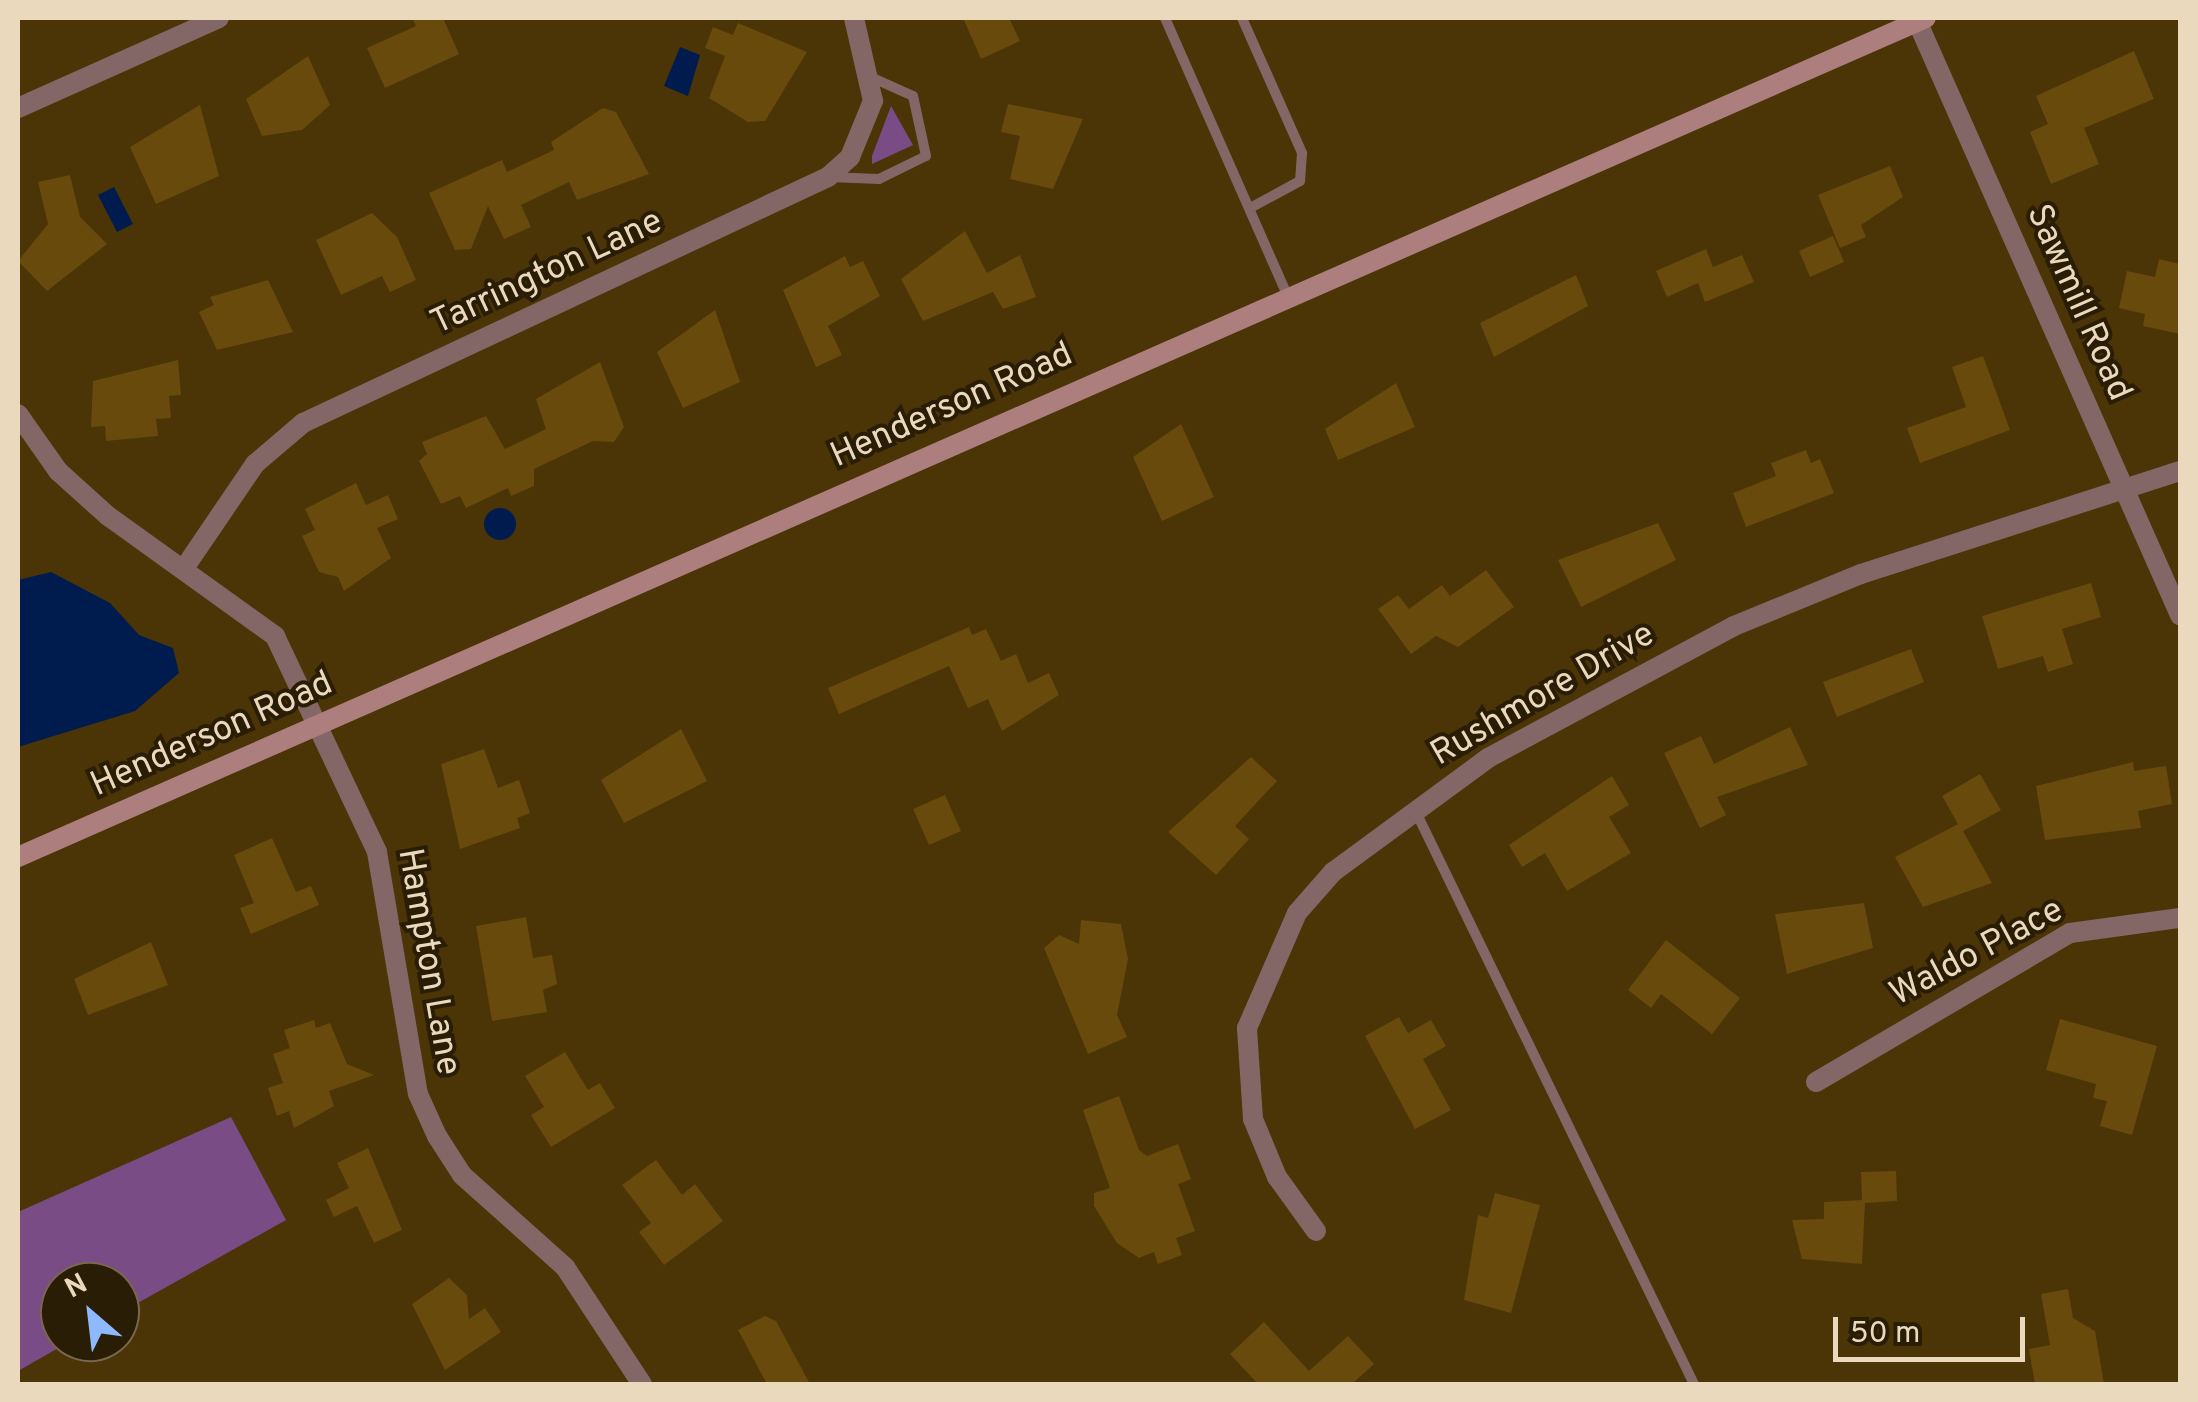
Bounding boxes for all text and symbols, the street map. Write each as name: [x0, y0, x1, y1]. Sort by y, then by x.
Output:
street label: Sawmill Road: [2016, 198, 2140, 408]
street label: Tarrington Lane: [425, 201, 669, 345]
street label: Henderson Road: [824, 334, 1080, 478]
street label: Rushmore Drive: [1424, 614, 1662, 776]
street label: Henderson Road: [84, 663, 340, 807]
street label: Hampton Lane: [387, 845, 469, 1079]
street label: Waldo Place: [1883, 890, 2071, 1016]
north arrow: [40, 1262, 140, 1362]
text: N: [60, 1267, 94, 1308]
scale bar: [1838, 1297, 2030, 1359]
text: 50 m: [1850, 1316, 1920, 1353]

